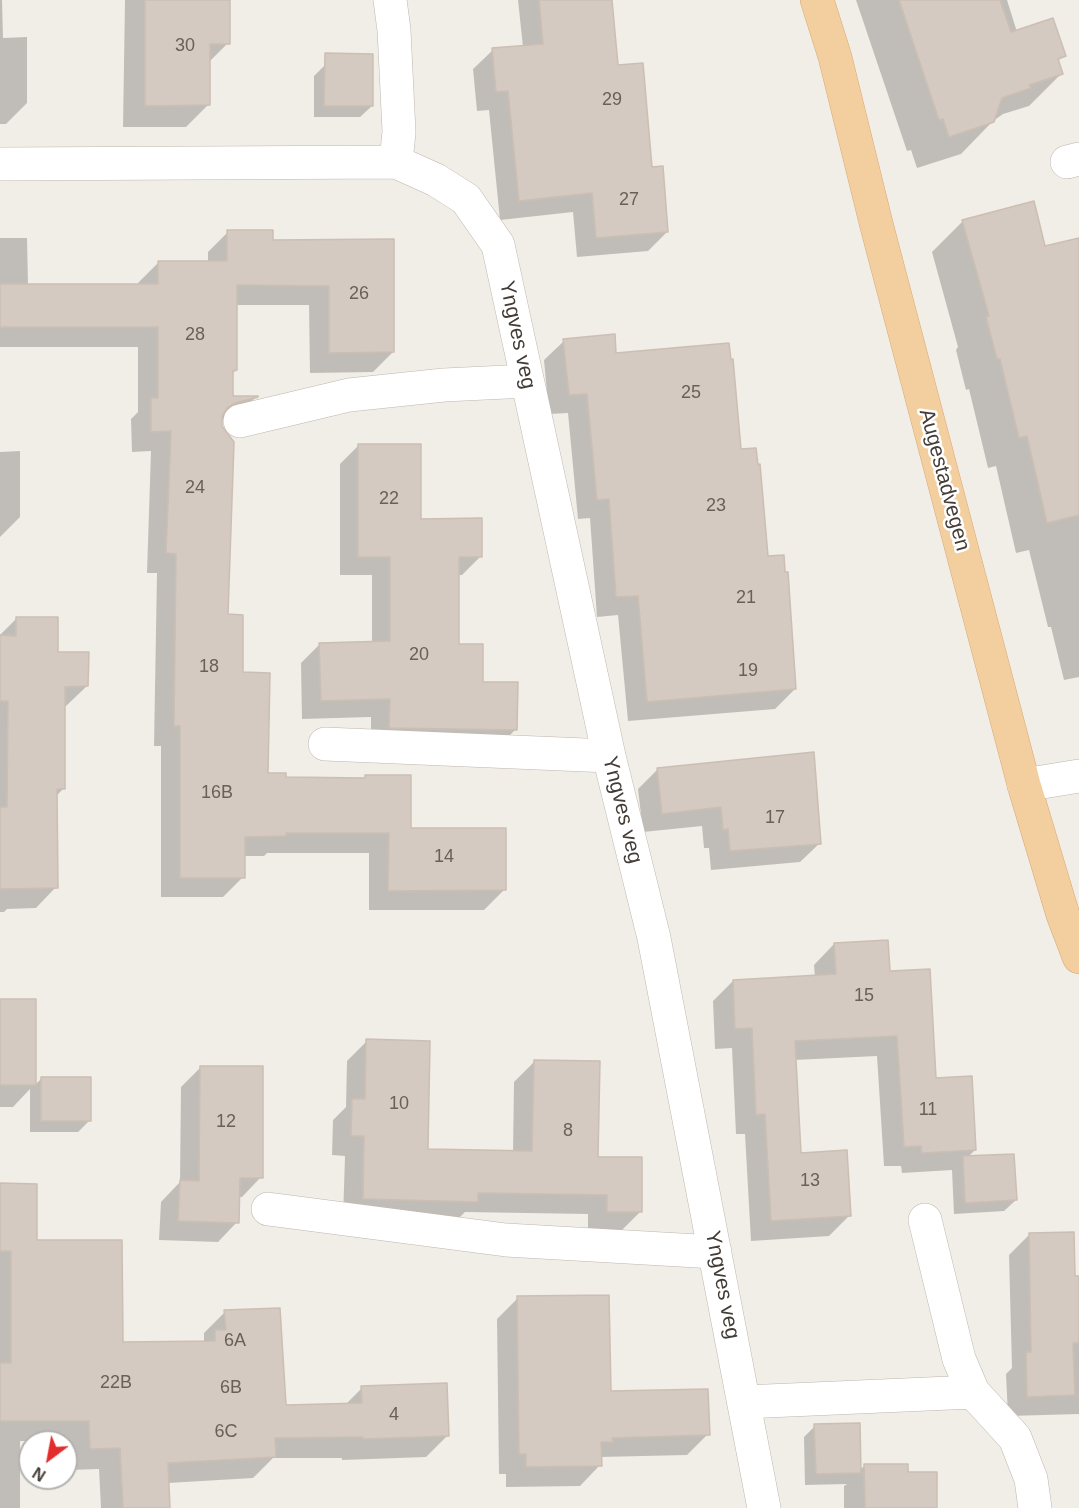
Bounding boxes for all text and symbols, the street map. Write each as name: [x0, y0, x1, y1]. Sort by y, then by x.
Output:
house number: 30: [175, 35, 195, 57]
house number: 29: [602, 89, 622, 111]
house number: 27: [619, 189, 639, 211]
street label: Yngves veg: [493, 279, 541, 391]
house number: 26: [349, 283, 369, 305]
house number: 28: [185, 324, 205, 346]
house number: 25: [681, 382, 701, 404]
street label: Augestadvegen: [913, 406, 975, 554]
house number: 24: [185, 477, 205, 499]
house number: 22: [379, 488, 399, 510]
house number: 23: [706, 495, 726, 517]
house number: 21: [736, 587, 756, 609]
house number: 20: [409, 644, 429, 666]
house number: 18: [199, 656, 219, 678]
house number: 19: [738, 660, 758, 682]
street label: Yngves veg: [597, 754, 647, 866]
house number: 16B: [201, 782, 233, 804]
house number: 17: [765, 807, 785, 829]
house number: 14: [434, 846, 454, 868]
house number: 15: [854, 985, 874, 1007]
house number: 10: [389, 1093, 409, 1115]
house number: 11: [919, 1099, 937, 1121]
house number: 12: [216, 1111, 236, 1133]
house number: 8: [563, 1120, 573, 1142]
house number: 13: [800, 1170, 820, 1192]
street label: Yngves veg: [699, 1229, 745, 1341]
house number: 6A: [224, 1330, 246, 1352]
house number: 22B: [100, 1372, 132, 1394]
house number: 6B: [220, 1377, 242, 1399]
house number: 4: [389, 1404, 399, 1426]
house number: 6C: [214, 1421, 238, 1443]
north arrow: [18, 1430, 78, 1490]
text: N: [30, 1464, 49, 1484]

